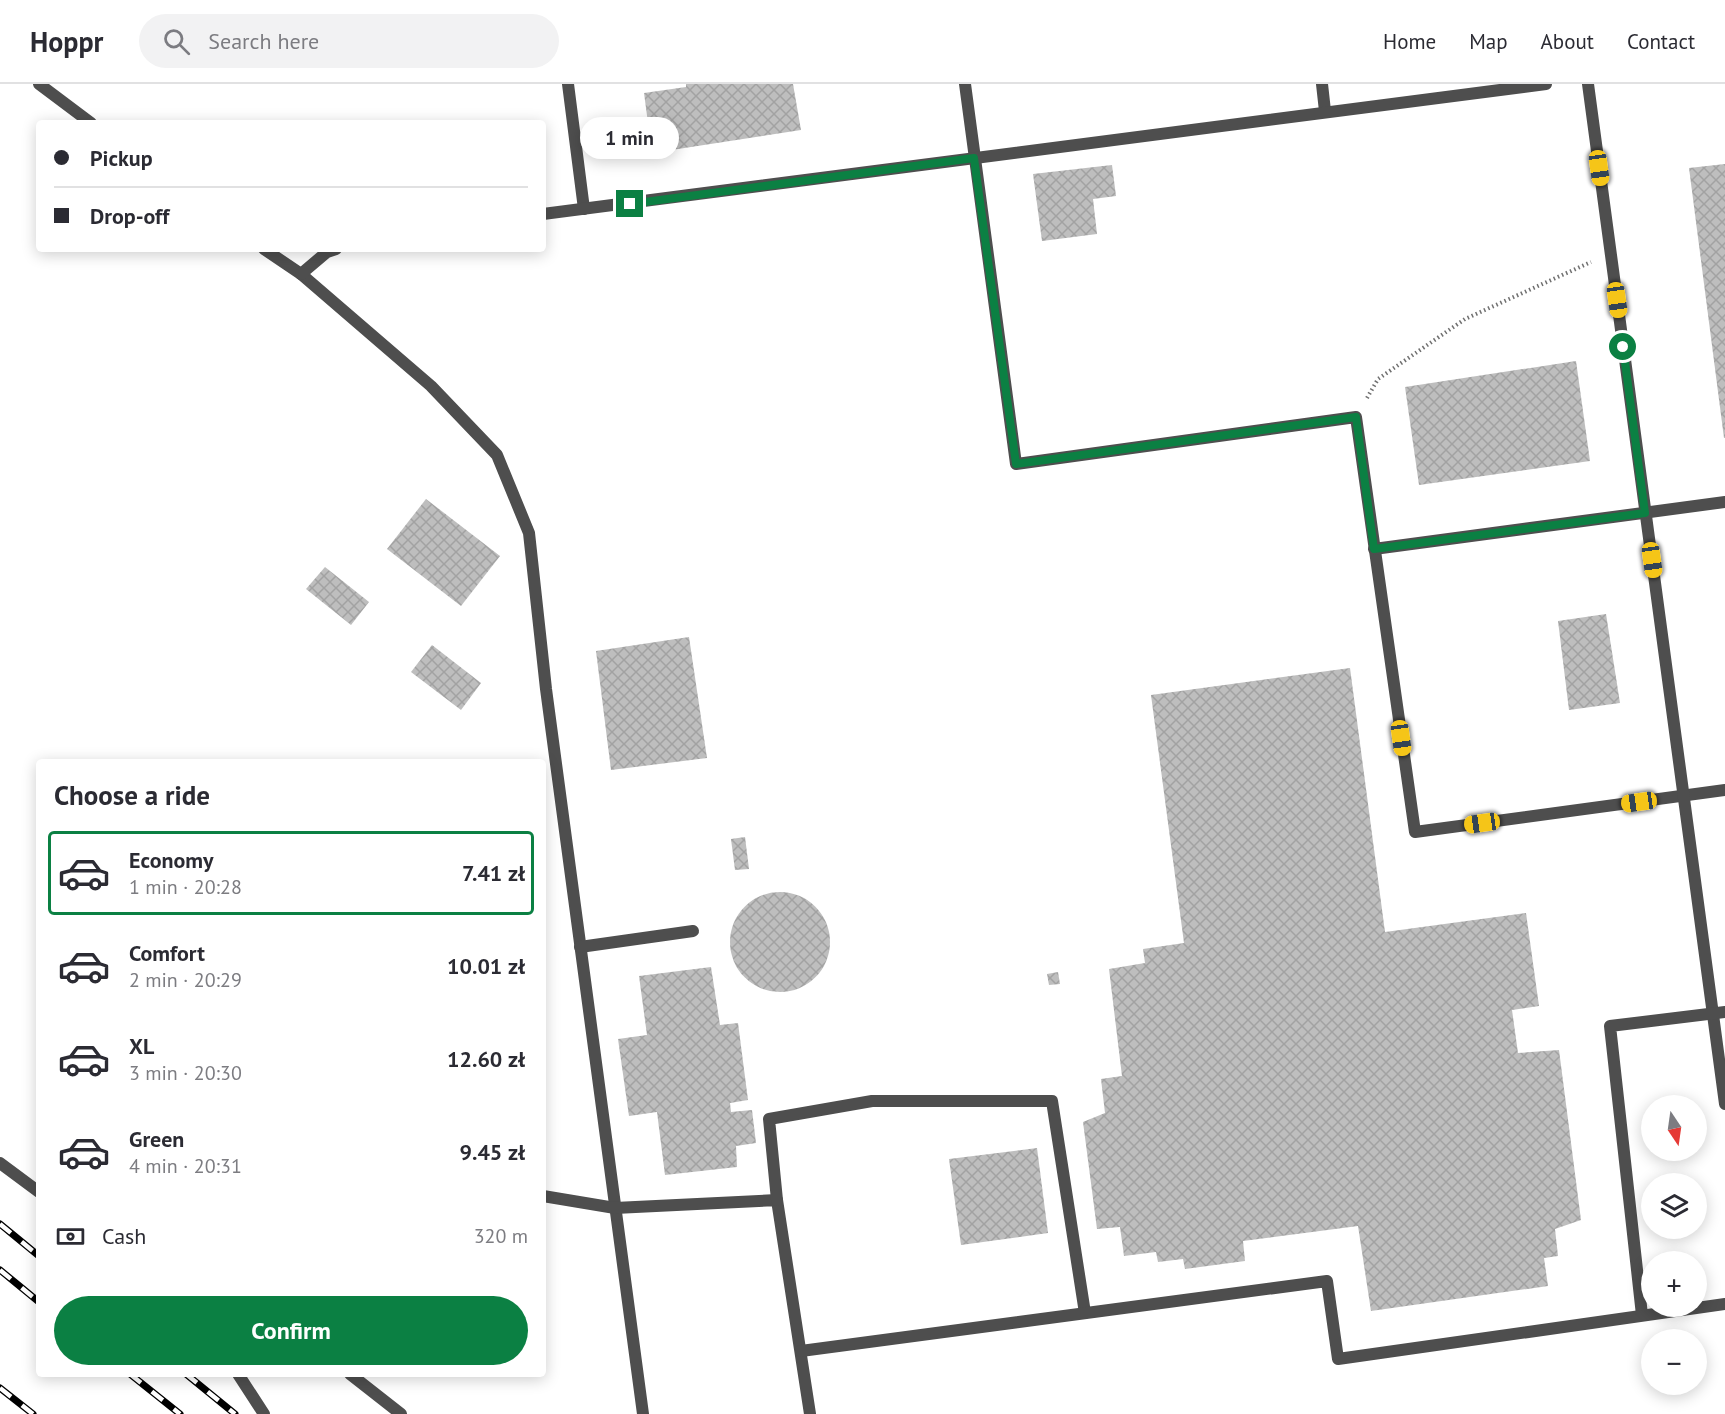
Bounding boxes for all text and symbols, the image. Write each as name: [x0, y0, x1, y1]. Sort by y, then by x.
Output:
search box: [139, 14, 559, 68]
text: Hoppr: [30, 23, 103, 60]
icon: search: [160, 25, 193, 58]
text: Search here: [208, 27, 319, 55]
text: Home: [1383, 28, 1436, 55]
text: Map: [1469, 28, 1508, 55]
text: About: [1541, 28, 1594, 55]
text: Contact: [1627, 28, 1695, 55]
callout: 1 min: [580, 117, 680, 159]
text: 1 min: [605, 125, 654, 151]
text: Pickup: [90, 144, 153, 172]
car: [1588, 149, 1610, 187]
route end: [616, 190, 643, 217]
text: Drop-off: [90, 202, 169, 230]
car: [1606, 281, 1628, 319]
route start: [1609, 333, 1636, 360]
car: [1641, 541, 1663, 579]
car: [1390, 719, 1412, 757]
text: Choose a ride: [54, 778, 210, 812]
car: [1620, 791, 1658, 813]
car: [1463, 812, 1501, 834]
icon: car: [57, 846, 111, 900]
text: Economy: [129, 846, 213, 874]
text: 7.41 zł: [462, 859, 525, 887]
text: 1 min · 20:28: [129, 874, 242, 900]
icon: car: [57, 939, 111, 993]
text: Comfort: [129, 939, 205, 967]
text: 10.01 zł: [447, 952, 525, 980]
text: 2 min · 20:29: [129, 967, 242, 993]
icon: car: [57, 1032, 111, 1086]
text: XL: [129, 1032, 154, 1060]
text: 12.60 zł: [447, 1045, 525, 1073]
text: 3 min · 20:30: [129, 1060, 242, 1086]
north arrow: [1641, 1095, 1707, 1161]
map controls: [1641, 1095, 1707, 1395]
icon: car: [57, 1125, 111, 1179]
text: Green: [129, 1125, 184, 1153]
text: 9.45 zł: [460, 1138, 525, 1166]
text: 4 min · 20:31: [129, 1153, 242, 1179]
button: layers: [1641, 1173, 1707, 1239]
icon: cash: [54, 1220, 87, 1253]
text: Cash: [102, 1222, 146, 1250]
text: 320 m: [474, 1223, 528, 1249]
button: +: [1641, 1251, 1707, 1317]
button: Confirm: [54, 1296, 528, 1365]
button: −: [1641, 1329, 1707, 1395]

